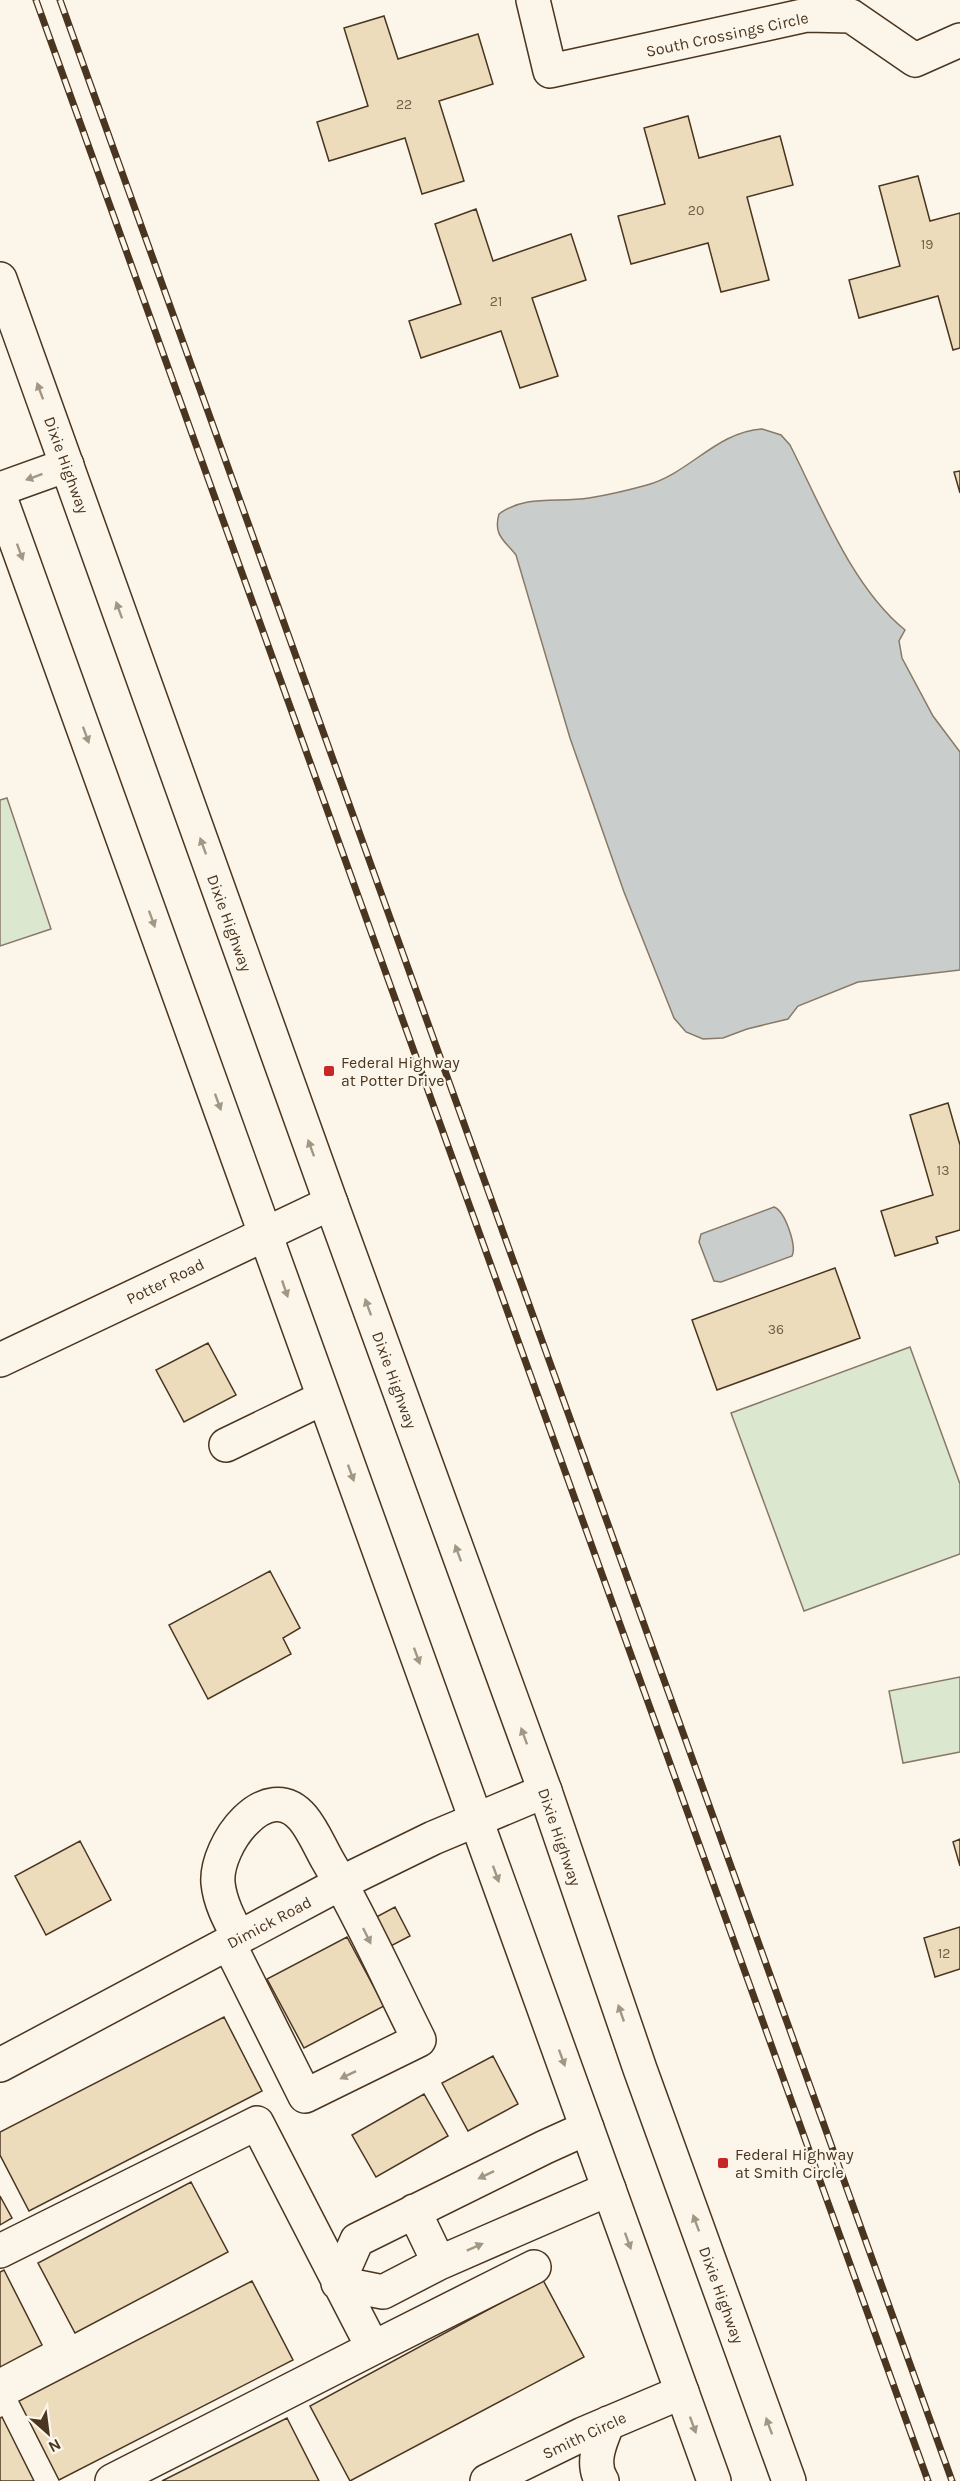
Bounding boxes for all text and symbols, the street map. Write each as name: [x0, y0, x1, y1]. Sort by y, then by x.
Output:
street label: South Crossings Circle: [644, 8, 810, 61]
house number: 22: [396, 96, 412, 113]
house number: 20: [688, 202, 704, 219]
house number: 19: [921, 236, 933, 253]
house number: 21: [490, 293, 502, 310]
one-way arrow: [35, 381, 45, 399]
street label: Dixie Highway: [40, 414, 93, 517]
one-way arrow: [25, 473, 43, 483]
one-way arrow: [15, 543, 25, 561]
one-way arrow: [113, 601, 123, 619]
one-way arrow: [82, 726, 91, 744]
one-way arrow: [198, 837, 207, 855]
street label: Dixie Highway: [203, 872, 256, 975]
one-way arrow: [148, 910, 158, 928]
place label: Federal Highway at Potter Drive: [341, 1053, 460, 1090]
marker: Federal Highway at Potter Drive: [322, 1064, 336, 1078]
one-way arrow: [214, 1093, 224, 1111]
one-way arrow: [305, 1139, 315, 1157]
house number: 13: [937, 1162, 949, 1179]
street label: Potter Road: [123, 1254, 207, 1308]
one-way arrow: [281, 1280, 291, 1298]
one-way arrow: [363, 1298, 373, 1316]
house number: 36: [768, 1321, 784, 1338]
street label: Dixie Highway: [368, 1329, 421, 1432]
one-way arrow: [346, 1464, 356, 1482]
one-way arrow: [452, 1544, 462, 1562]
one-way arrow: [413, 1647, 422, 1665]
one-way arrow: [519, 1727, 529, 1745]
street label: Dixie Highway: [534, 1786, 585, 1889]
one-way arrow: [492, 1865, 501, 1883]
street label: Dimick Road: [224, 1892, 315, 1953]
one-way arrow: [363, 1927, 372, 1944]
house number: 12: [938, 1945, 950, 1962]
one-way arrow: [616, 2004, 626, 2022]
one-way arrow: [557, 2049, 567, 2067]
one-way arrow: [340, 2070, 357, 2079]
place label: Federal Highway at Smith Circle: [735, 2145, 854, 2182]
marker: Federal Highway at Smith Circle: [716, 2156, 730, 2170]
one-way arrow: [478, 2171, 495, 2180]
one-way arrow: [690, 2214, 700, 2232]
one-way arrow: [623, 2232, 633, 2250]
one-way arrow: [466, 2242, 483, 2251]
street label: Dixie Highway: [695, 2244, 748, 2347]
north arrow: [18, 2403, 78, 2463]
street label: Smith Circle: [539, 2408, 629, 2463]
one-way arrow: [689, 2416, 699, 2434]
one-way arrow: [764, 2417, 774, 2435]
text: N: [45, 2435, 64, 2457]

